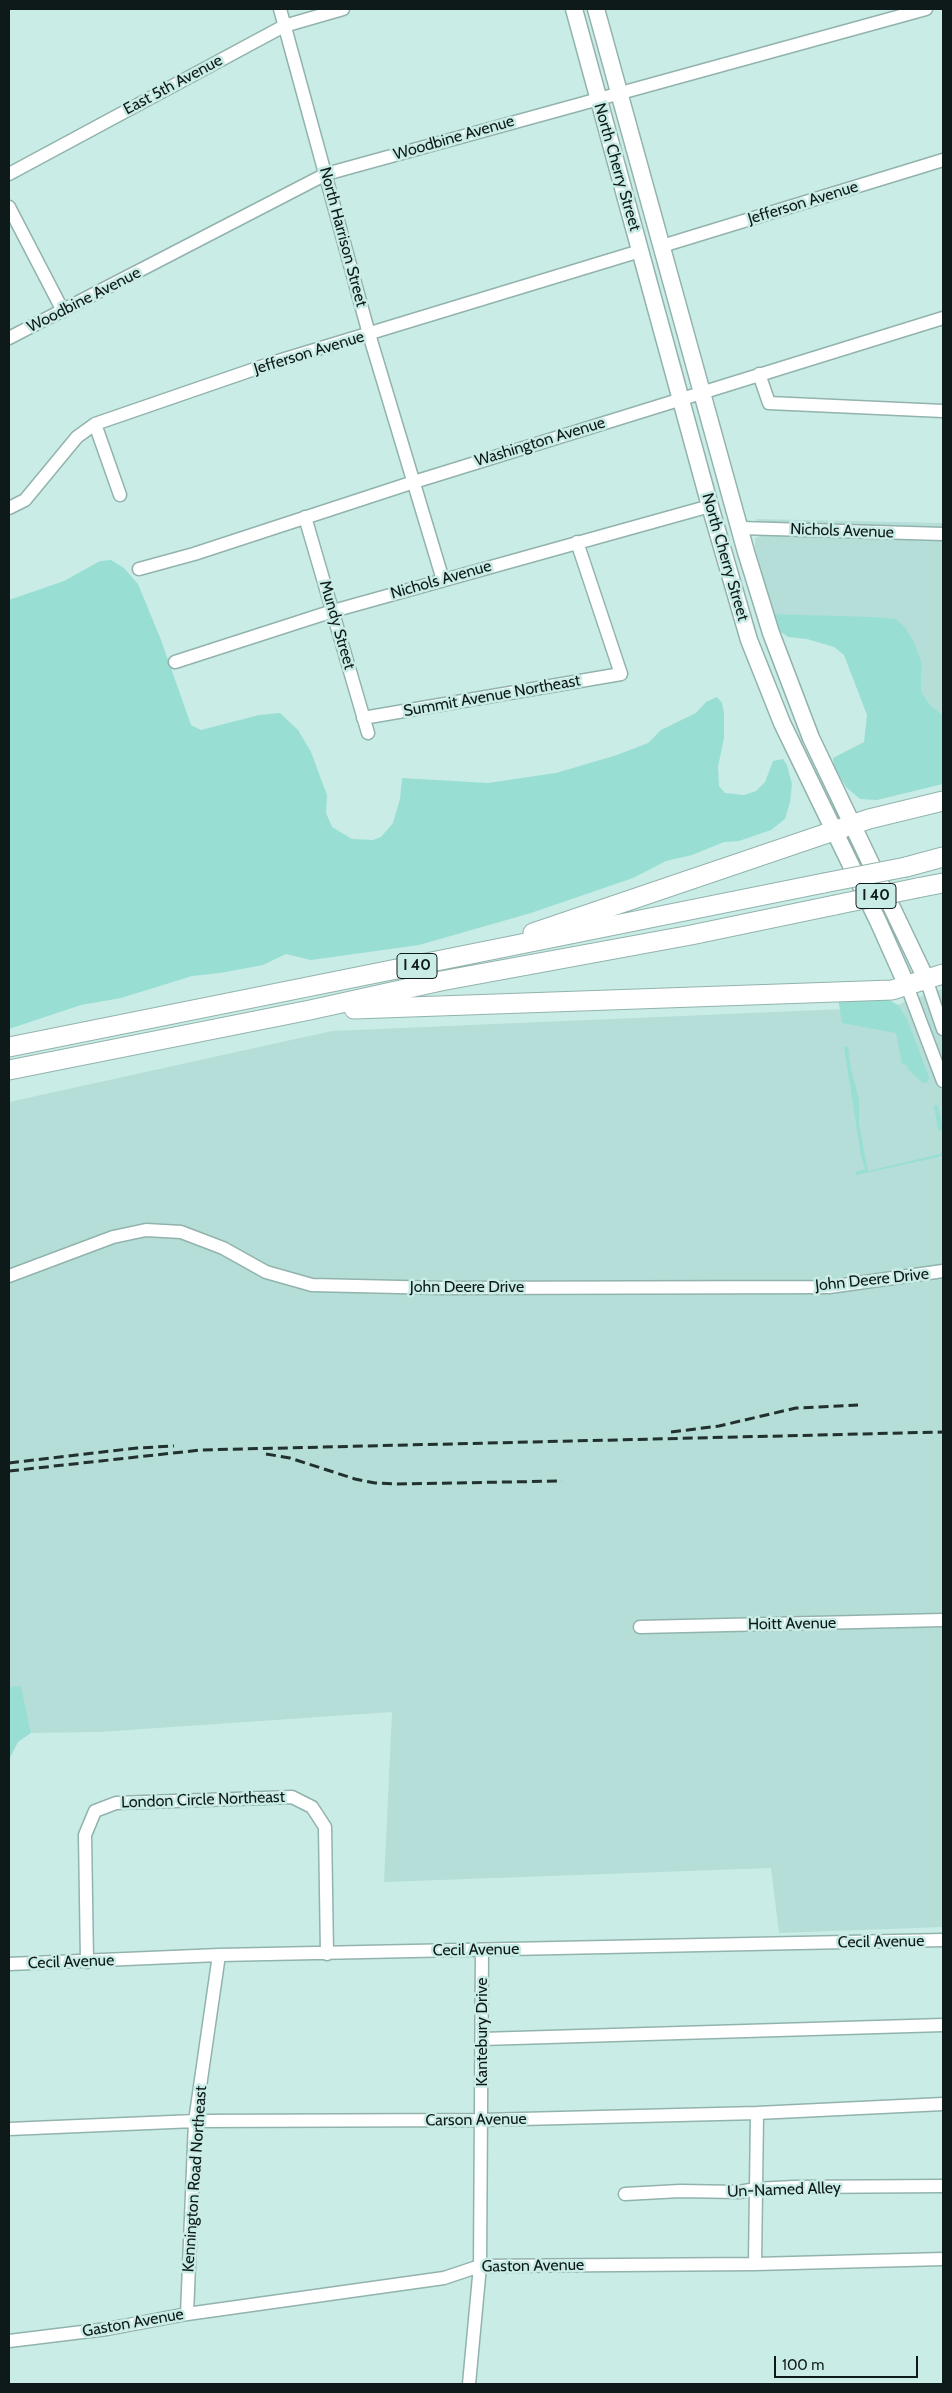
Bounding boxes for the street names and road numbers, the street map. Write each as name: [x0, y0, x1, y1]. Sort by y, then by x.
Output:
street label: East 5th Avenue: [120, 51, 226, 119]
street label: North Cherry Street: [590, 101, 644, 233]
street label: Woodbine Avenue: [391, 112, 517, 164]
street label: North Harrison Street: [315, 165, 371, 309]
street label: Jefferson Avenue: [745, 177, 861, 229]
street label: Woodbine Avenue: [24, 263, 144, 337]
street label: Jefferson Avenue: [251, 327, 367, 379]
street label: Washington Avenue: [473, 413, 607, 471]
street label: North Cherry Street: [698, 491, 752, 623]
street label: Nichols Avenue: [790, 520, 894, 542]
street label: Nichols Avenue: [388, 556, 494, 604]
street label: Mundy Street: [315, 578, 359, 672]
street label: Summit Avenue Northeast: [402, 671, 582, 721]
road number: I 40: [856, 884, 896, 908]
road number: I 40: [397, 954, 437, 978]
street label: John Deere Drive: [814, 1264, 930, 1296]
street label: John Deere Drive: [410, 1277, 524, 1297]
street label: Hoitt Avenue: [748, 1614, 836, 1634]
street label: London Circle Northeast: [121, 1788, 285, 1812]
street label: Cecil Avenue: [838, 1932, 924, 1952]
street label: Cecil Avenue: [433, 1940, 519, 1960]
street label: Cecil Avenue: [27, 1951, 115, 1973]
street label: Kantebury Drive: [472, 1978, 492, 2086]
street label: Kennington Road Northeast: [179, 2085, 211, 2273]
street label: Carson Avenue: [425, 2110, 527, 2130]
street label: Un-Named Alley: [727, 2178, 841, 2202]
street label: Gaston Avenue: [482, 2256, 584, 2276]
street label: Gaston Avenue: [81, 2305, 185, 2341]

